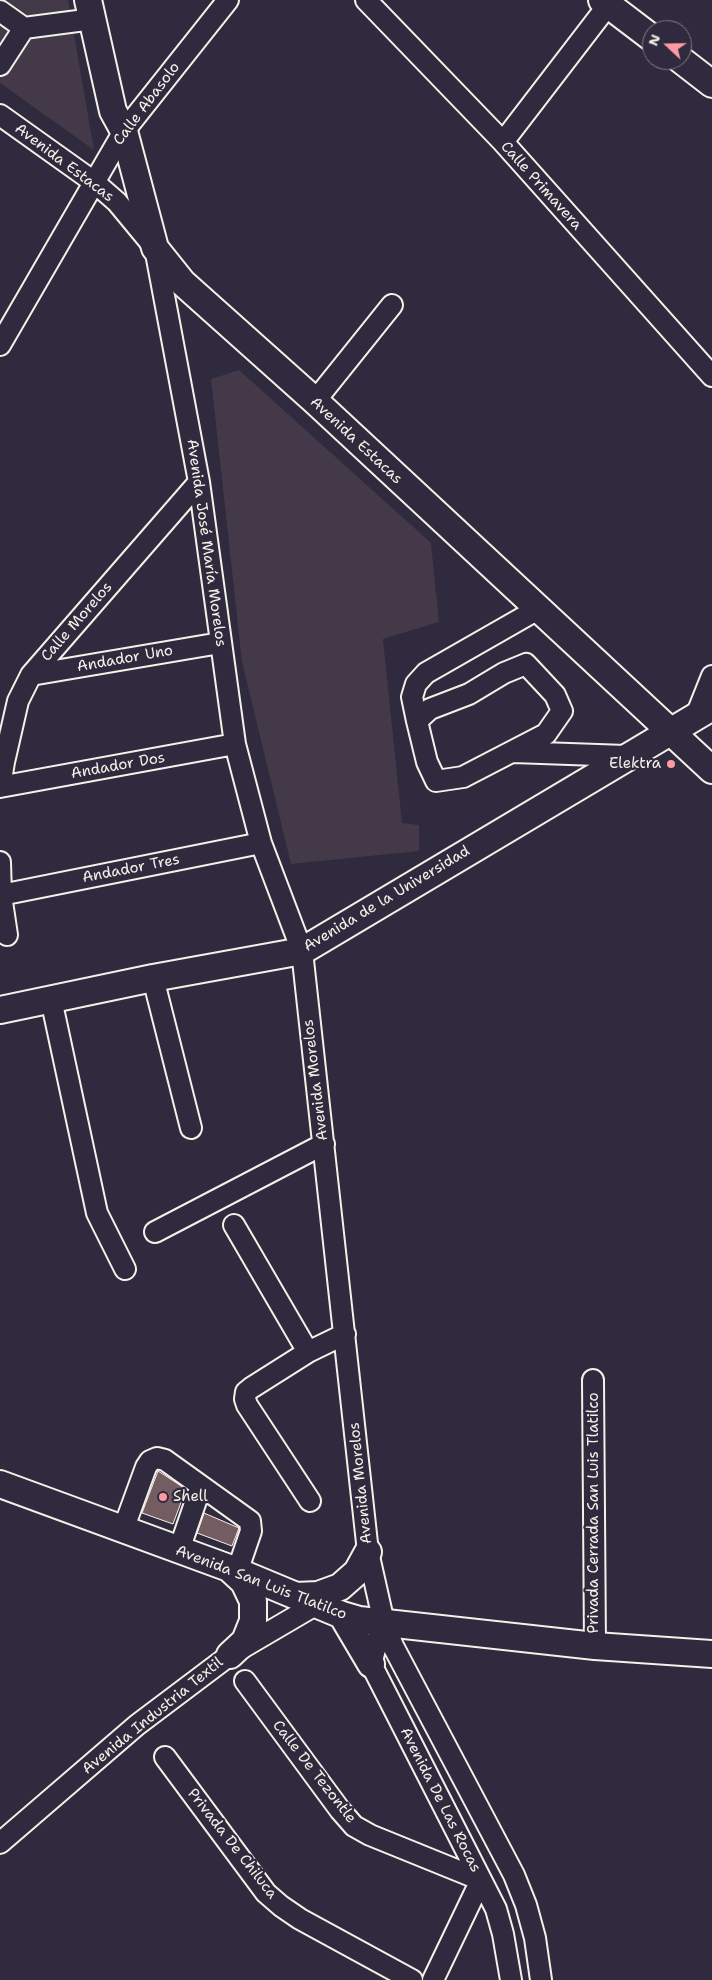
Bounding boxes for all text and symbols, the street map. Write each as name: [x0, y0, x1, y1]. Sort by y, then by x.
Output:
north arrow: [642, 20, 692, 70]
text: N: [644, 32, 664, 48]
street label: Calle Abasolo: [110, 59, 184, 149]
street label: Avenida Estacas: [11, 120, 117, 206]
street label: Calle Primavera: [497, 138, 585, 234]
street label: Avenida Estacas: [306, 394, 406, 488]
street label: Avenida José María Morelos: [183, 438, 229, 648]
street label: Calle Morelos: [38, 579, 116, 665]
street label: Andador Uno: [76, 642, 174, 676]
street label: Andador Dos: [70, 749, 166, 783]
place label: Elektra: [609, 755, 661, 773]
marker: Elektra: [665, 758, 677, 770]
street label: Avenida de la Universidad: [301, 842, 473, 956]
street label: Andador Tres: [81, 851, 181, 887]
street label: Avenida Morelos: [300, 1018, 332, 1142]
street label: Privada Cerrada San Luis Tlatilco: [585, 1392, 603, 1634]
street label: Avenida Morelos: [346, 1421, 376, 1545]
place label: Shell: [173, 1488, 208, 1506]
marker: Shell: [157, 1491, 169, 1503]
street label: Avenida San Luis Tlatilco: [173, 1542, 349, 1624]
street label: Avenida Industria Textil: [79, 1654, 227, 1778]
street label: Calle De Tezontle: [268, 1717, 360, 1827]
street label: Avenida De Las Rocas: [396, 1725, 484, 1875]
street label: Privada De Chiluca: [183, 1785, 281, 1903]

